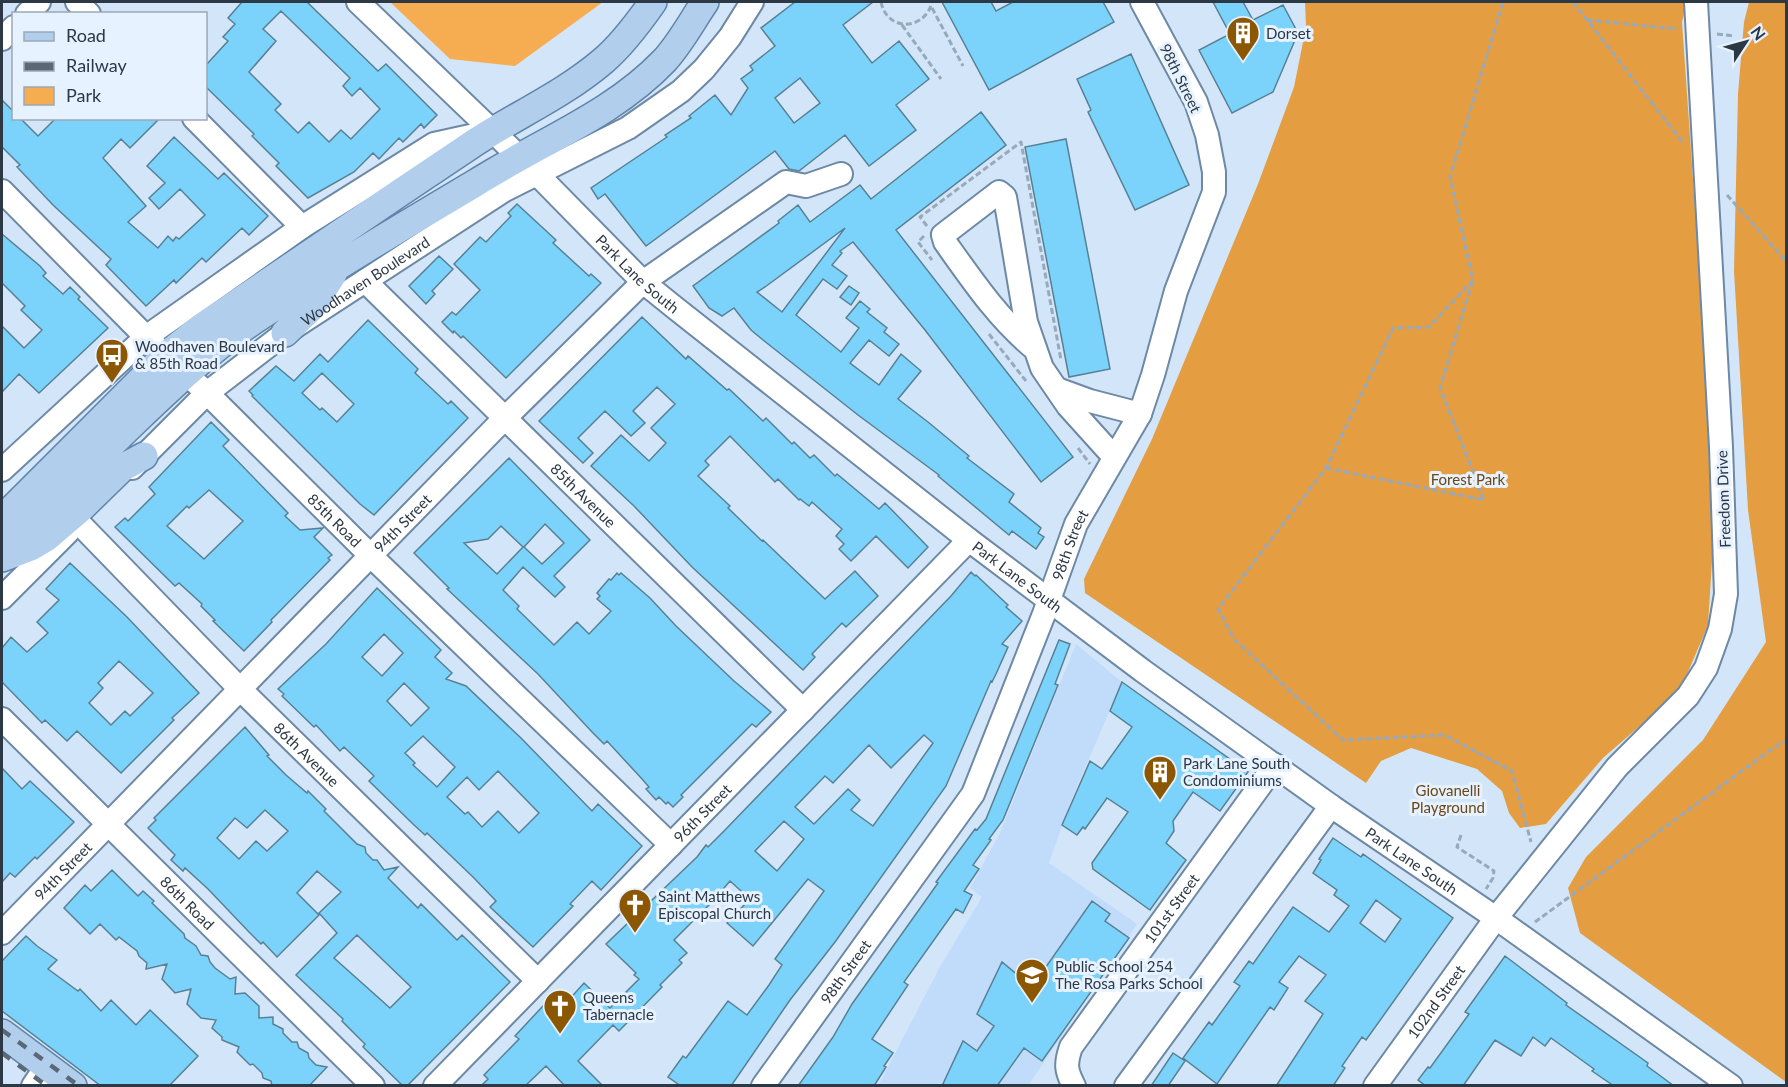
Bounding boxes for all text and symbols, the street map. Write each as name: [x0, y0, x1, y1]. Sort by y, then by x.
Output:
legend: [12, 12, 207, 120]
north arrow: [1716, 12, 1776, 72]
building icon: Dorset: [1225, 15, 1261, 62]
text: N: [1747, 22, 1770, 43]
text: Road: [66, 24, 106, 46]
place label: Dorset: [1266, 24, 1312, 42]
street label: 98th Street: [1157, 41, 1206, 116]
text: Railway: [66, 54, 127, 76]
text: Park: [66, 84, 102, 106]
street label: Park Lane South: [592, 231, 683, 317]
street label: Woodhaven Boulevard: [297, 232, 433, 329]
bus stop icon: Woodhaven Boulevard & 85th Road: [94, 337, 130, 384]
place label: Woodhaven Boulevard & 85th Road: [135, 337, 285, 372]
street label: Freedom Drive: [1712, 450, 1734, 548]
street label: 85th Avenue: [547, 459, 620, 531]
park label: Forest Park: [1431, 470, 1506, 488]
street label: 85th Road: [304, 490, 365, 550]
street label: 94th Street: [370, 490, 435, 556]
street label: 98th Street: [1048, 505, 1092, 583]
street label: Park Lane South: [969, 537, 1066, 616]
street label: 86th Avenue: [270, 718, 343, 790]
building icon: Park Lane South Condominiums: [1142, 754, 1178, 801]
place label: Park Lane South Condominiums: [1183, 754, 1290, 789]
street label: 96th Street: [670, 780, 735, 846]
park label: Giovanelli Playground: [1411, 781, 1485, 816]
street label: Park Lane South: [1362, 823, 1461, 898]
street label: 94th Street: [30, 837, 96, 904]
street label: 101st Street: [1140, 870, 1203, 946]
street label: 86th Road: [157, 872, 218, 933]
church icon: Saint Matthews Episcopal Church: [617, 887, 653, 934]
place label: Saint Matthews Episcopal Church: [658, 887, 771, 922]
street label: 98th Street: [816, 936, 875, 1007]
school or university icon: Public School 254 The Rosa Parks School: [1014, 957, 1050, 1004]
place label: Public School 254 The Rosa Parks School: [1055, 957, 1203, 992]
street label: 102nd Street: [1403, 961, 1469, 1042]
church icon: Queens Tabernacle: [542, 988, 578, 1035]
place label: Queens Tabernacle: [583, 988, 654, 1023]

